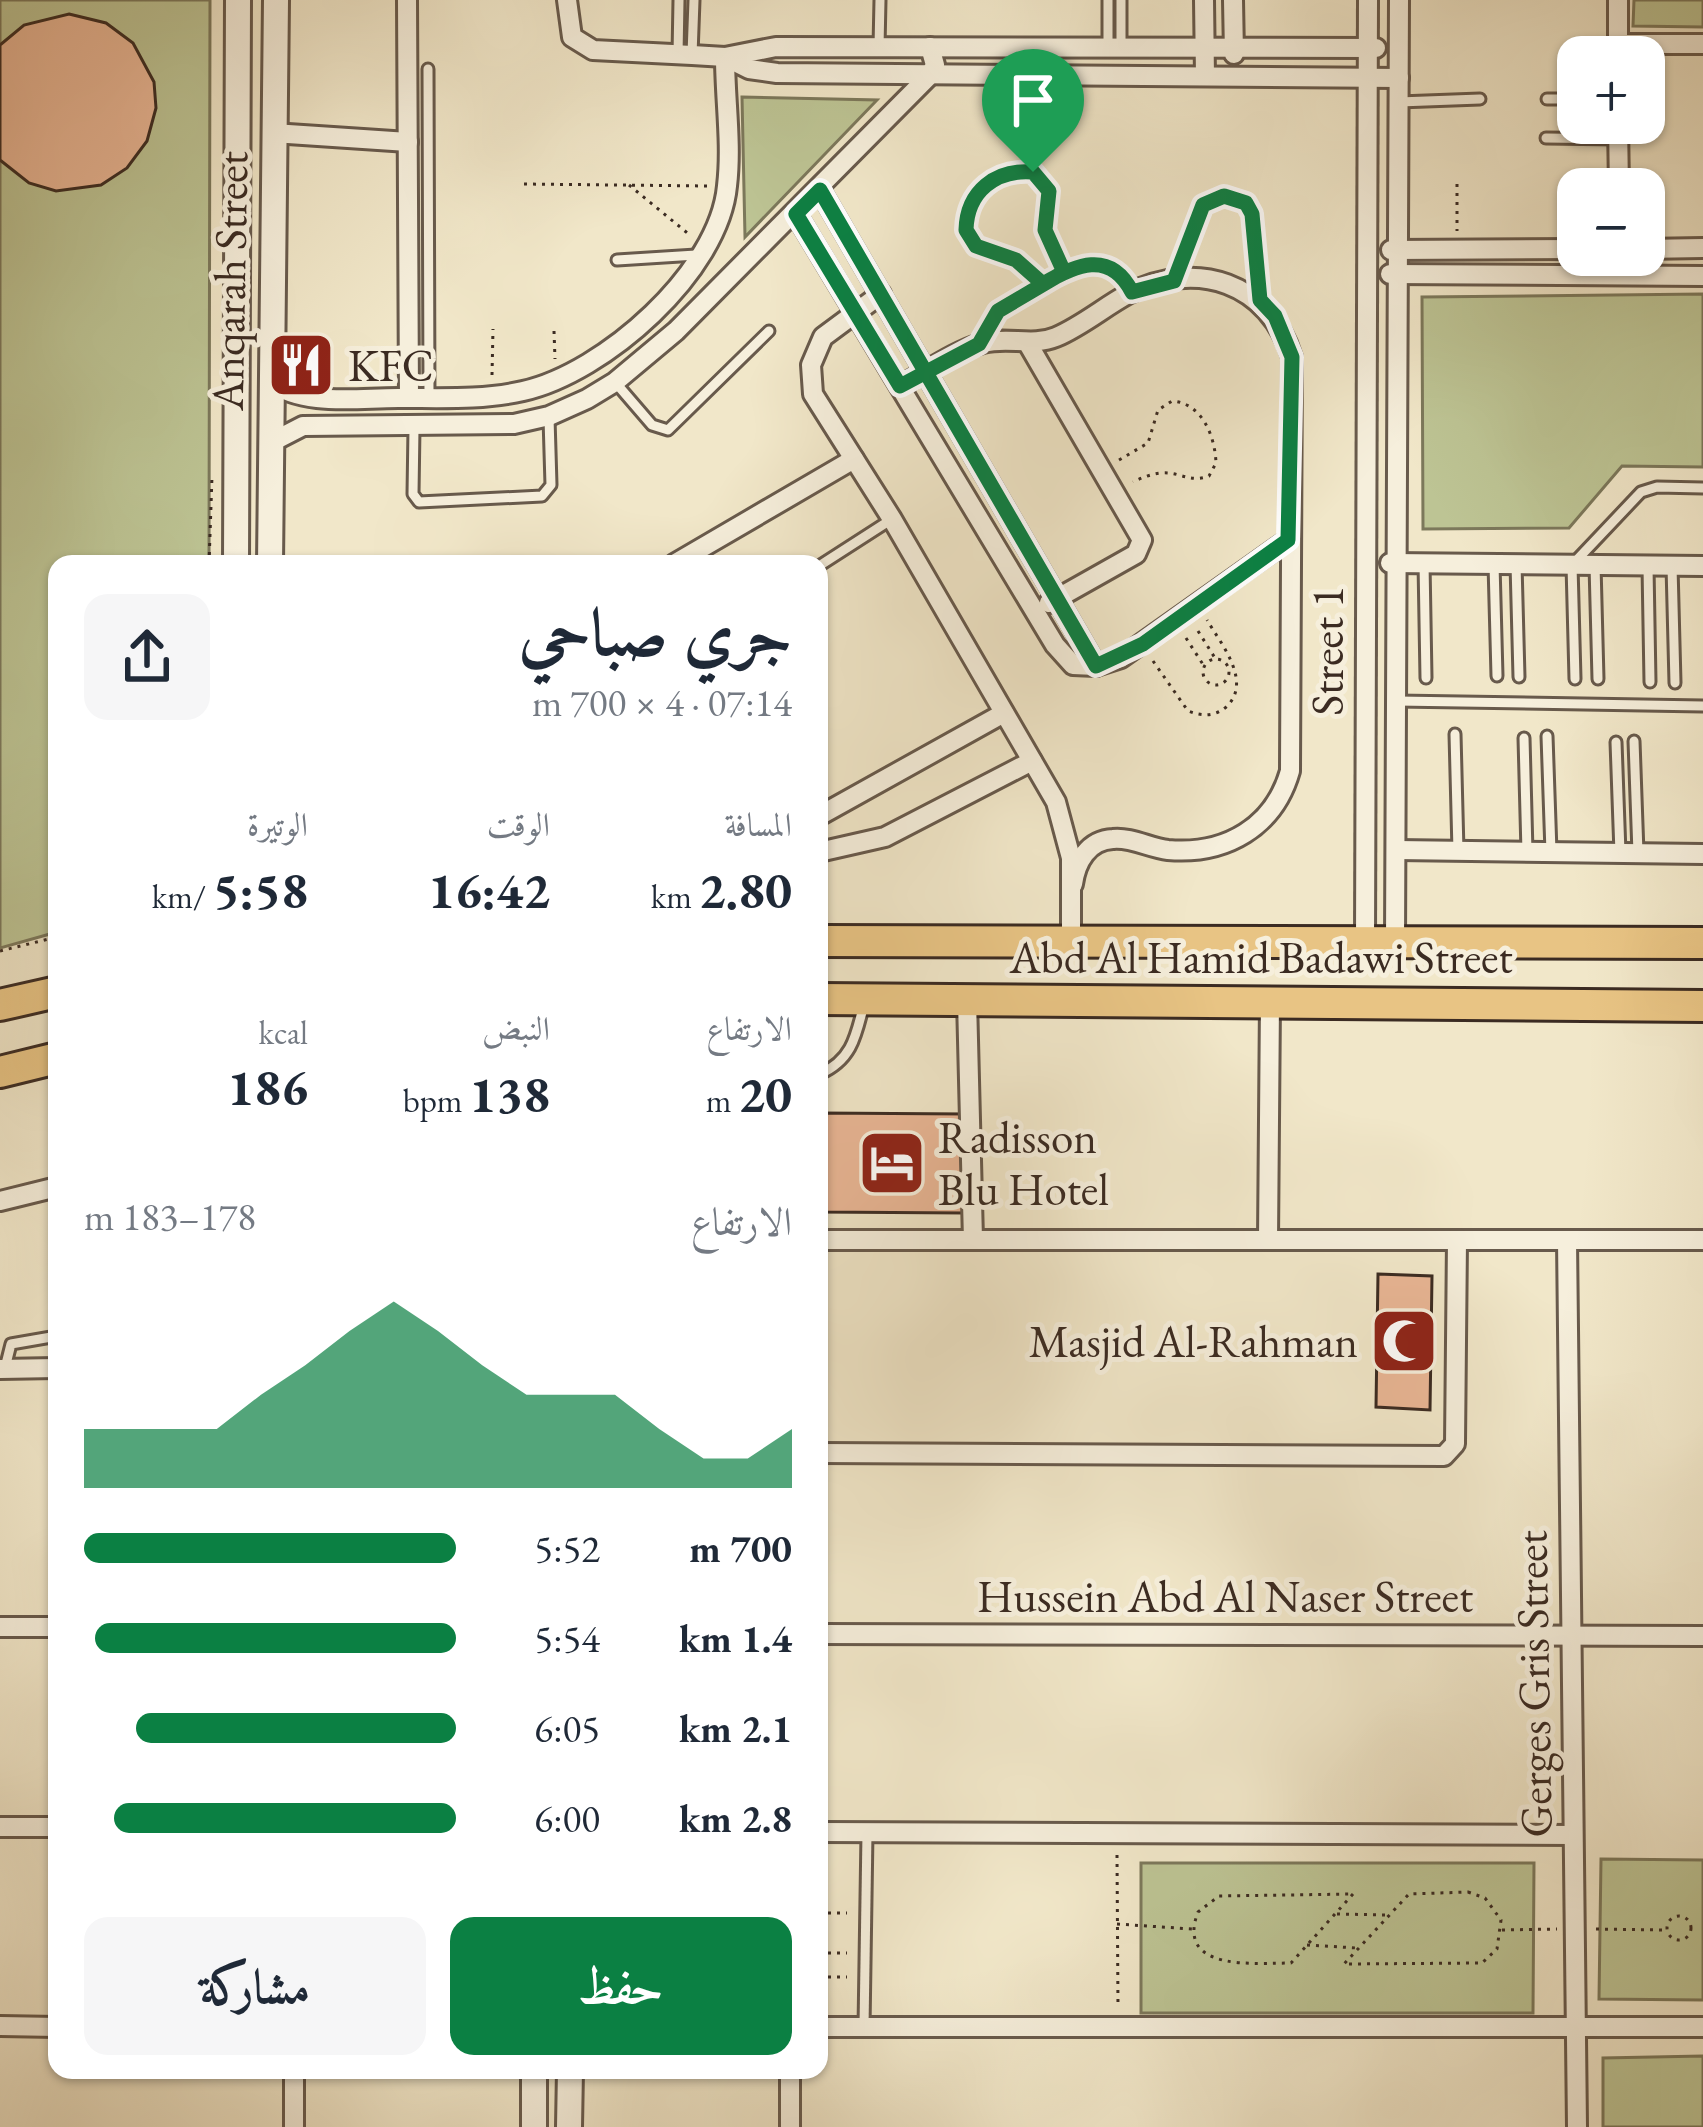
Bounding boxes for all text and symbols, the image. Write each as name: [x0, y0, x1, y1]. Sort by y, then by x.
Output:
map controls: [1557, 36, 1665, 276]
button: +: [1557, 36, 1665, 144]
pin: [982, 49, 1084, 172]
icon: arrive: [1000, 67, 1066, 133]
street label: Anqarah Street: [198, 151, 260, 412]
button: −: [1557, 168, 1665, 276]
restaurant icon: KFC: [266, 330, 336, 400]
place label: KFC: [348, 336, 434, 394]
street label: Street 1: [1298, 586, 1356, 716]
text: جري صباحي: [519, 589, 792, 675]
button: share: [84, 594, 210, 720]
text: 07:14 · 4 × 700 m: [532, 677, 792, 728]
text: الوتيرة: [247, 803, 308, 846]
text: الوقت: [487, 803, 550, 846]
text: المسافة: [725, 803, 792, 846]
text: 5:58: [213, 857, 308, 923]
text: 16:42: [428, 857, 550, 923]
text: 2.80: [698, 857, 792, 923]
text: /km: [152, 875, 213, 918]
text: km: [651, 875, 698, 918]
street label: Abd Al Hamid Badawi Street: [1008, 928, 1513, 986]
text: النبض: [482, 1007, 550, 1050]
text: الارتفاع: [706, 1007, 792, 1050]
text: kcal: [259, 1011, 308, 1054]
text: 186: [227, 1054, 308, 1120]
text: 138: [469, 1061, 550, 1127]
text: 20: [738, 1061, 792, 1127]
text: bpm: [403, 1079, 469, 1122]
text: m: [706, 1079, 738, 1122]
place label: Radisson Blu Hotel: [938, 1108, 1109, 1218]
hotel icon: Radisson Blu Hotel: [857, 1128, 927, 1198]
text: 178–183 m: [84, 1191, 256, 1242]
text: الارتفاع: [691, 1196, 792, 1247]
mosque icon: Masjid Al-Rahman: [1369, 1306, 1439, 1376]
place label: Masjid Al-Rahman: [1029, 1312, 1358, 1370]
text: 5:52: [534, 1523, 600, 1574]
text: 700 m: [689, 1523, 792, 1574]
street label: Gerges Gris Street: [1501, 1530, 1565, 1838]
street label: Hussein Abd Al Naser Street: [977, 1567, 1473, 1625]
text: 5:54: [534, 1613, 600, 1664]
text: 1.4 km: [679, 1613, 792, 1664]
text: 6:05: [534, 1703, 600, 1754]
text: 2.1 km: [679, 1703, 792, 1754]
text: 6:00: [534, 1793, 600, 1844]
text: 2.8 km: [679, 1793, 792, 1844]
button: مشاركة: [84, 1917, 426, 2055]
button: حفظ: [450, 1917, 792, 2055]

